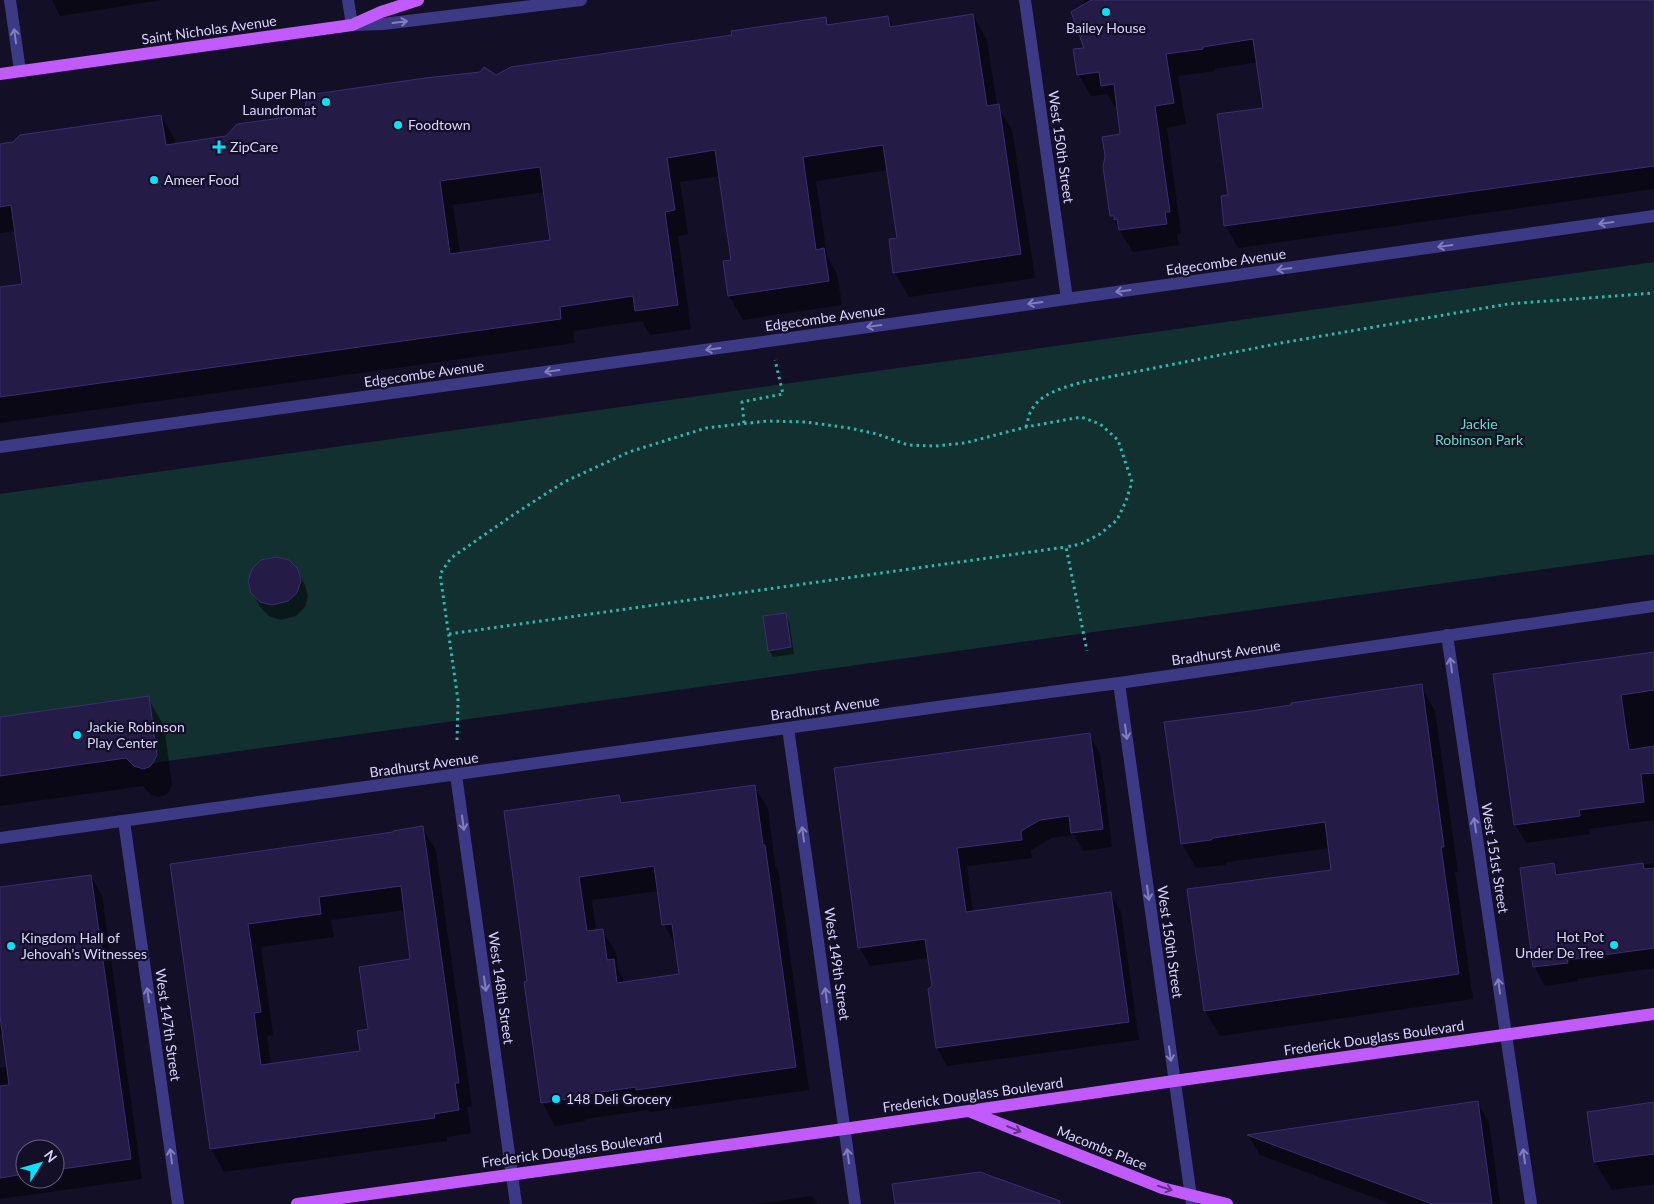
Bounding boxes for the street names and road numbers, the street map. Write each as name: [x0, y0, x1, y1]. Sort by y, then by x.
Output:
street label: Saint Nicholas Avenue: [140, 12, 278, 47]
street label: West 150th Street: [1045, 90, 1078, 204]
street label: Edgecombe Avenue: [1165, 245, 1287, 278]
street label: Edgecombe Avenue: [764, 301, 886, 334]
street label: Edgecombe Avenue: [363, 357, 485, 390]
street label: Bradhurst Avenue: [1170, 636, 1282, 669]
street label: Bradhurst Avenue: [769, 691, 881, 724]
street label: Bradhurst Avenue: [368, 748, 480, 781]
street label: West 151st Street: [1478, 801, 1513, 914]
street label: West 150th Street: [1154, 885, 1187, 999]
street label: West 149th Street: [821, 907, 854, 1021]
street label: West 148th Street: [485, 931, 518, 1045]
street label: West 147th Street: [152, 968, 185, 1082]
street label: Frederick Douglass Boulevard: [1283, 1016, 1465, 1059]
street label: Frederick Douglass Boulevard: [882, 1073, 1064, 1116]
street label: Macombs Place: [1055, 1122, 1150, 1173]
street label: Frederick Douglass Boulevard: [481, 1128, 663, 1171]

